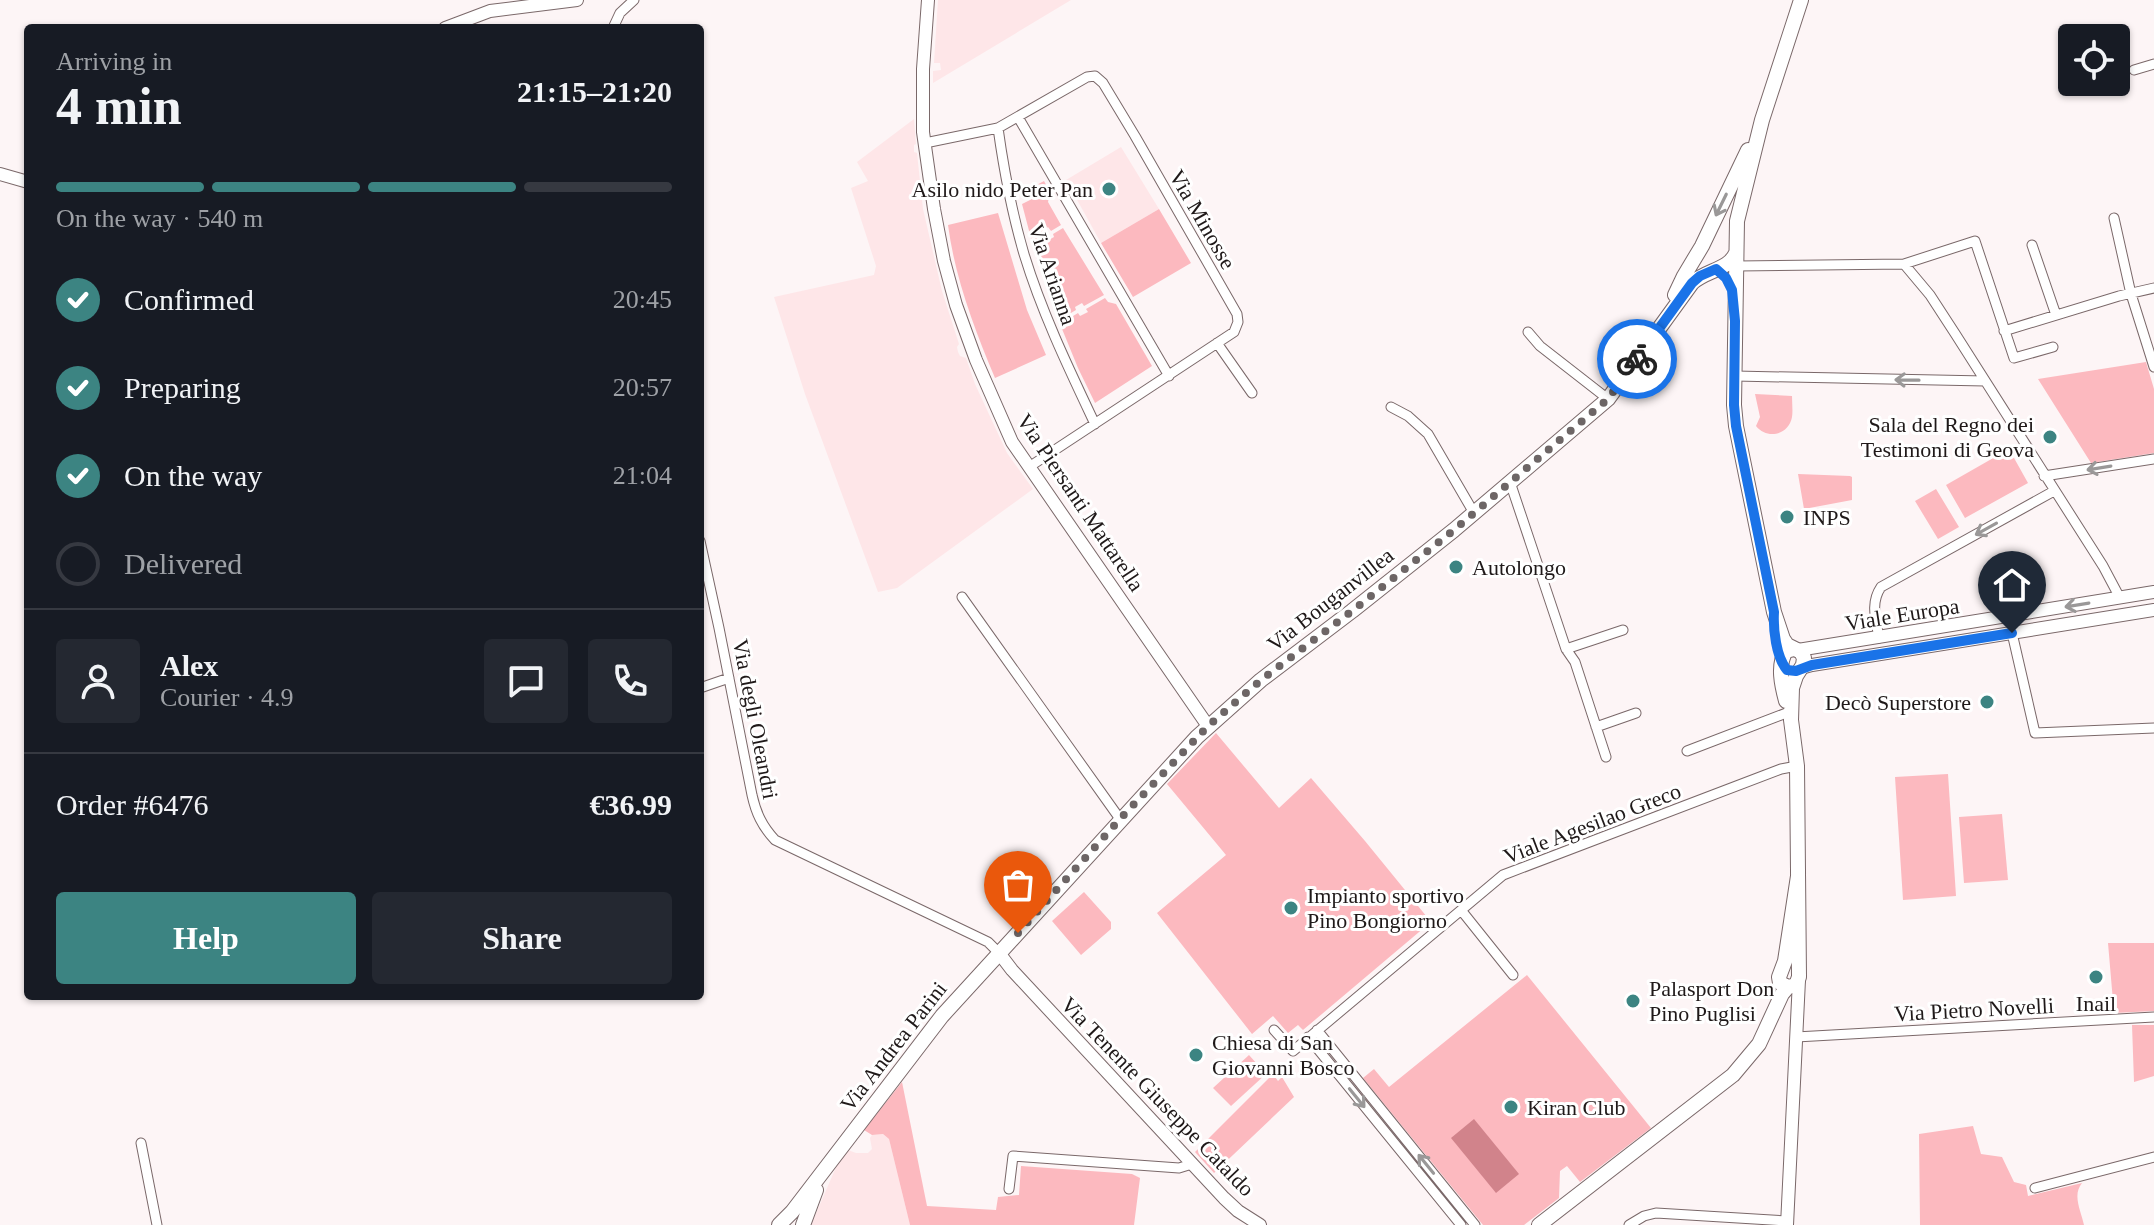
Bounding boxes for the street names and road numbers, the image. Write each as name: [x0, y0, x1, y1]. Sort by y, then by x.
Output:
street label: Via Minosse: [1164, 165, 1241, 273]
street label: Via Arianna: [1024, 220, 1082, 328]
street label: Via Piersanti Mattarella: [1012, 409, 1149, 596]
street label: Via Bouganvillea: [1262, 542, 1399, 656]
street label: Viale Europa: [1843, 593, 1961, 636]
street label: Via degli Oleandri: [728, 637, 783, 801]
street label: Viale Agesilao Greco: [1500, 778, 1684, 869]
street label: Via Andrea Parini: [835, 977, 952, 1116]
street label: Via Tenente Giuseppe Cataldo: [1056, 991, 1259, 1201]
street label: Via Pietro Novelli: [1893, 993, 2055, 1026]

